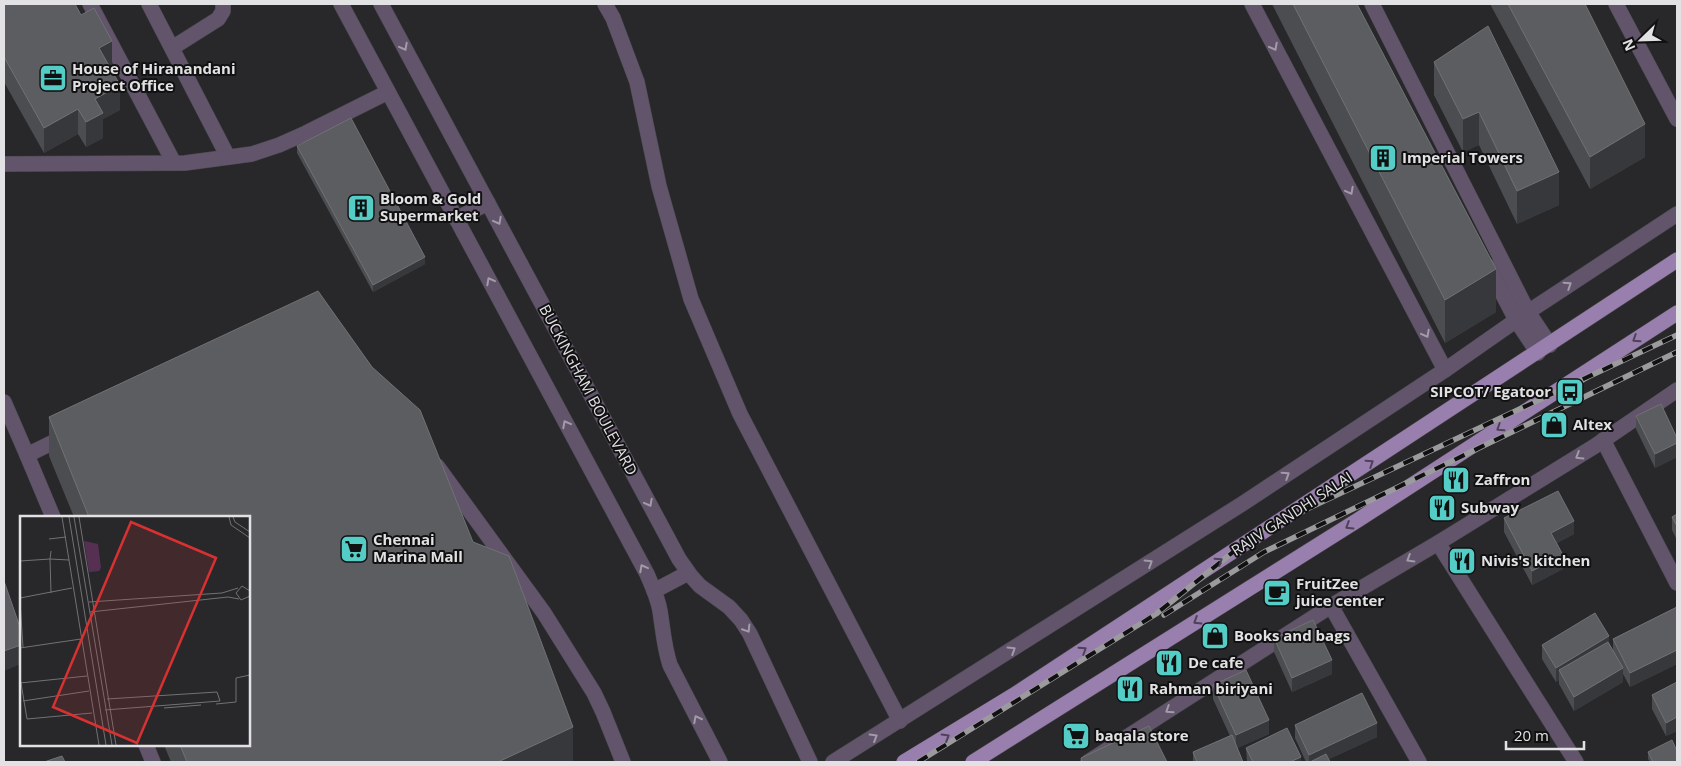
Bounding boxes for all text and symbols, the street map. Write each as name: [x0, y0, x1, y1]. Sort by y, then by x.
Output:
north arrow: [1616, 15, 1666, 65]
text: N: [1618, 36, 1640, 54]
one-way arrow: [398, 41, 408, 50]
one-way arrow: [1268, 42, 1278, 51]
place label: House of Hiranandani Project Office: [72, 58, 236, 95]
office icon: House of Hiranandani Project Office: [38, 63, 68, 93]
building icon: Imperial Towers: [1368, 143, 1398, 173]
place label: Imperial Towers: [1402, 147, 1523, 167]
one-way arrow: [1344, 185, 1354, 194]
place label: Bloom & Gold Supermarket: [380, 188, 481, 225]
building icon: Bloom & Gold Supermarket: [346, 193, 376, 223]
one-way arrow: [492, 215, 502, 224]
one-way arrow: [486, 278, 496, 287]
one-way arrow: [1563, 282, 1572, 291]
street label: BUCKINGHAM BOULEVARD: [535, 301, 642, 478]
one-way arrow: [1420, 329, 1430, 338]
one-way arrow: [1633, 333, 1642, 342]
bus stop icon: SIPCOT/ Egatoor: [1555, 377, 1585, 407]
place label: SIPCOT/ Egatoor: [1430, 381, 1551, 401]
shop icon: Altex: [1539, 410, 1569, 440]
place label: Altex: [1573, 414, 1612, 434]
one-way arrow: [563, 421, 573, 430]
one-way arrow: [1496, 421, 1505, 431]
one-way arrow: [1575, 449, 1584, 459]
one-way arrow: [1364, 460, 1374, 469]
restaurant icon: Zaffron: [1441, 465, 1471, 495]
street label: RAJIV GANDHI SALAI: [1227, 466, 1356, 560]
place label: Zaffron: [1475, 469, 1530, 489]
one-way arrow: [1280, 472, 1289, 481]
restaurant icon: Subway: [1427, 493, 1457, 523]
one-way arrow: [643, 497, 653, 506]
place label: Subway: [1461, 497, 1520, 517]
inset map: [20, 516, 250, 746]
one-way arrow: [1345, 519, 1354, 529]
place label: Chennai Marina Mall: [373, 529, 463, 566]
supermarket icon: Chennai Marina Mall: [339, 534, 369, 564]
restaurant icon: Nivis's kitchen: [1447, 546, 1477, 576]
place label: Nivis's kitchen: [1481, 550, 1590, 570]
one-way arrow: [1407, 553, 1416, 563]
one-way arrow: [1214, 558, 1223, 567]
one-way arrow: [1143, 560, 1153, 569]
one-way arrow: [639, 564, 649, 573]
place label: FruitZee juice center: [1295, 573, 1384, 610]
cafe icon: FruitZee juice center: [1262, 578, 1292, 608]
one-way arrow: [1193, 615, 1202, 625]
shop icon: Books and bags: [1200, 621, 1230, 651]
one-way arrow: [741, 623, 750, 633]
place label: Books and bags: [1234, 625, 1350, 645]
one-way arrow: [1006, 647, 1015, 656]
one-way arrow: [1078, 647, 1087, 656]
restaurant icon: De cafe: [1154, 648, 1184, 678]
place label: De cafe: [1188, 652, 1243, 672]
restaurant icon: Rahman biriyani: [1115, 674, 1145, 704]
place label: Rahman biriyani: [1149, 678, 1273, 698]
one-way arrow: [1165, 704, 1174, 714]
one-way arrow: [694, 715, 704, 724]
scale bar: [1506, 718, 1584, 750]
supermarket icon: baqala store: [1061, 721, 1091, 751]
place label: baqala store: [1095, 725, 1189, 745]
text: 20 m: [1514, 725, 1549, 745]
one-way arrow: [869, 733, 878, 743]
one-way arrow: [940, 733, 949, 743]

